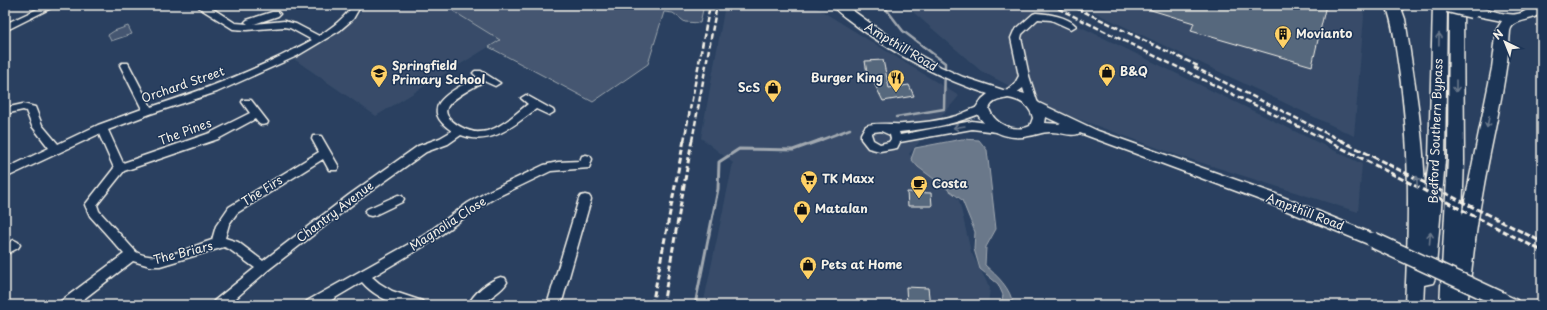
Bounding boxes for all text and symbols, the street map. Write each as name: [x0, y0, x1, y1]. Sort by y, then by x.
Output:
street label: Ampthill Road: [862, 17, 941, 75]
north arrow: [1485, 22, 1525, 62]
building icon: Movianto: [1273, 24, 1293, 49]
place label: Movianto: [1296, 24, 1352, 42]
text: N: [1489, 25, 1507, 44]
one-way arrow: [1435, 33, 1443, 46]
place label: Springfield Primary School: [392, 56, 485, 88]
street label: Bedford Southern Bypass: [1423, 58, 1447, 204]
street label: Orchard Street: [139, 61, 227, 107]
shop icon: B&Q: [1097, 62, 1117, 87]
place label: B&Q: [1120, 62, 1148, 80]
school or university icon: Springfield Primary School: [369, 63, 389, 88]
place label: Burger King: [811, 68, 883, 86]
restaurant icon: Burger King: [886, 68, 906, 93]
place label: ScS: [738, 78, 760, 96]
shop icon: ScS: [763, 78, 783, 103]
one-way arrow: [1452, 79, 1460, 92]
street label: The Pines: [156, 113, 214, 149]
one-way arrow: [1484, 115, 1492, 128]
one-way arrow: [952, 124, 965, 132]
supermarket icon: TK Maxx: [799, 169, 819, 194]
place label: TK Maxx: [822, 169, 875, 187]
street label: The Firs: [237, 170, 286, 210]
cafe icon: Costa: [909, 174, 929, 199]
place label: Costa: [932, 174, 968, 192]
street label: Chantry Avenue: [292, 176, 377, 246]
one-way arrow: [1413, 176, 1420, 189]
street label: Ampthill Road: [1264, 188, 1347, 234]
street label: Magnolia Close: [406, 192, 489, 255]
shop icon: Matalan: [792, 199, 812, 224]
place label: Matalan: [815, 199, 868, 217]
one-way arrow: [1426, 232, 1433, 245]
street label: The Briars: [151, 236, 215, 268]
shop icon: Pets at Home: [798, 255, 818, 280]
place label: Pets at Home: [821, 255, 903, 273]

